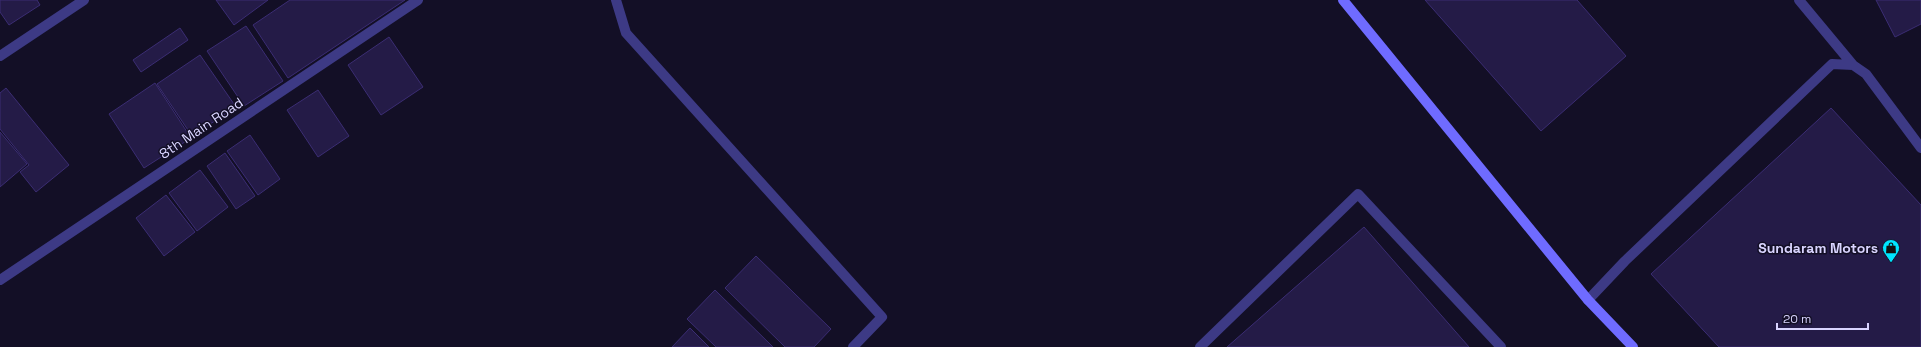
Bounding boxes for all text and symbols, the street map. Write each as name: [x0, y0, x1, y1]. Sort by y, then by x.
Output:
street label: 8th Main Road: [156, 93, 246, 163]
shop icon: Sundaram Motors: [1881, 238, 1901, 263]
place label: Sundaram Motors: [1758, 239, 1878, 257]
scale bar: [1777, 305, 1868, 331]
text: 20 m: [1783, 311, 1811, 327]

